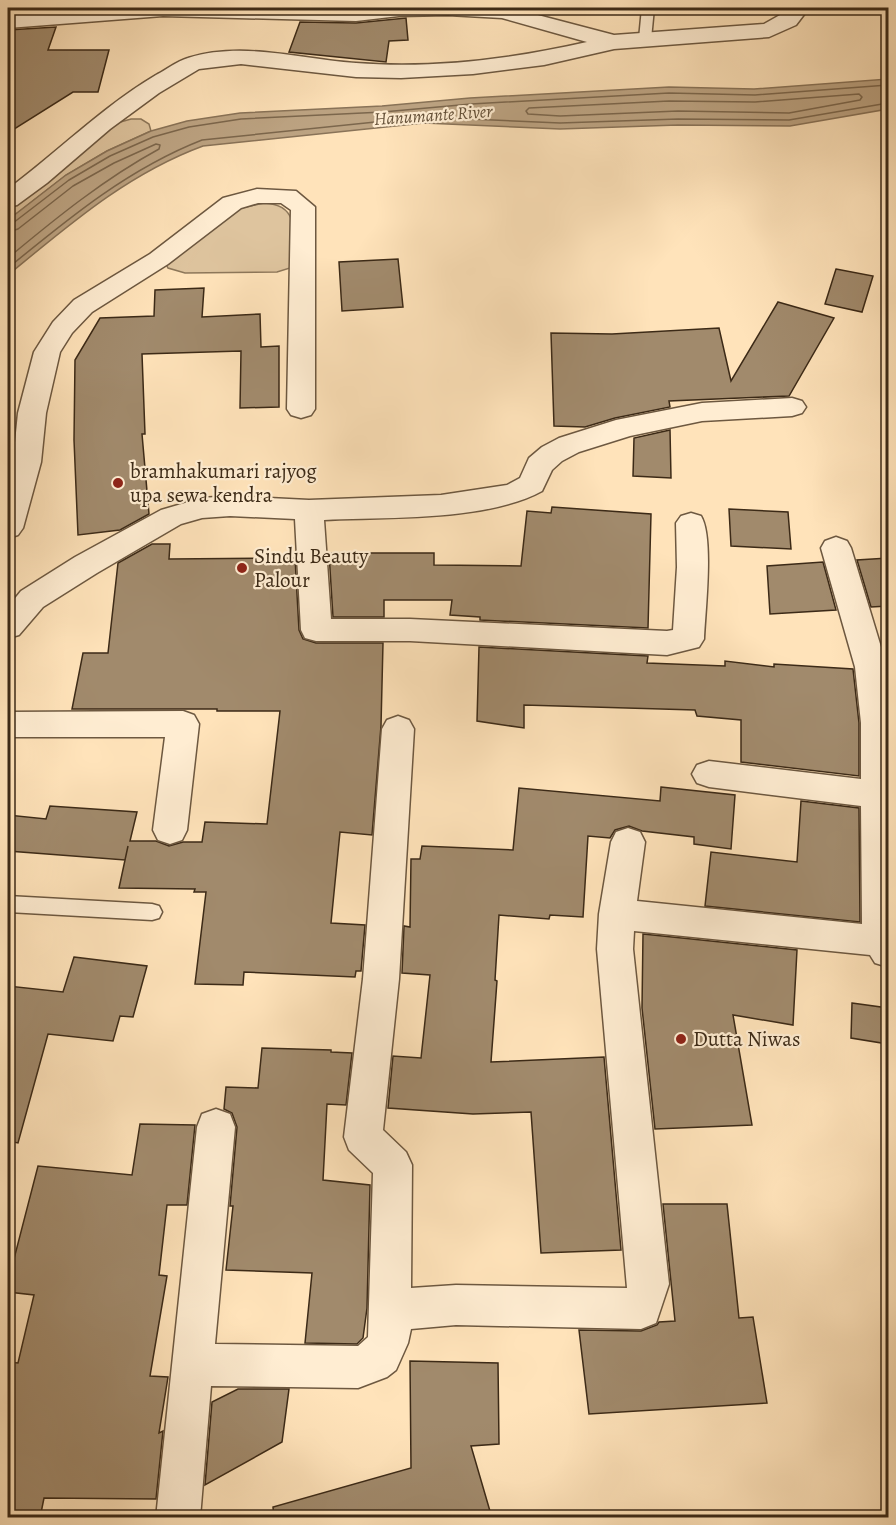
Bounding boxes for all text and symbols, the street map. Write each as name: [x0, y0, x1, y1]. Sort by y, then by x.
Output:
water label: Hanumante River: [373, 99, 494, 131]
place label: bramhakumari rajyog upa sewa kendra: [130, 457, 317, 509]
marker: bramhakumari rajyog upa sewa kendra: [111, 476, 125, 490]
place label: Sindu Beauty Palour: [254, 542, 369, 594]
marker: Sindu Beauty Palour: [235, 561, 249, 575]
place label: Dutta Niwas: [693, 1025, 800, 1053]
marker: Dutta Niwas: [674, 1032, 688, 1046]

